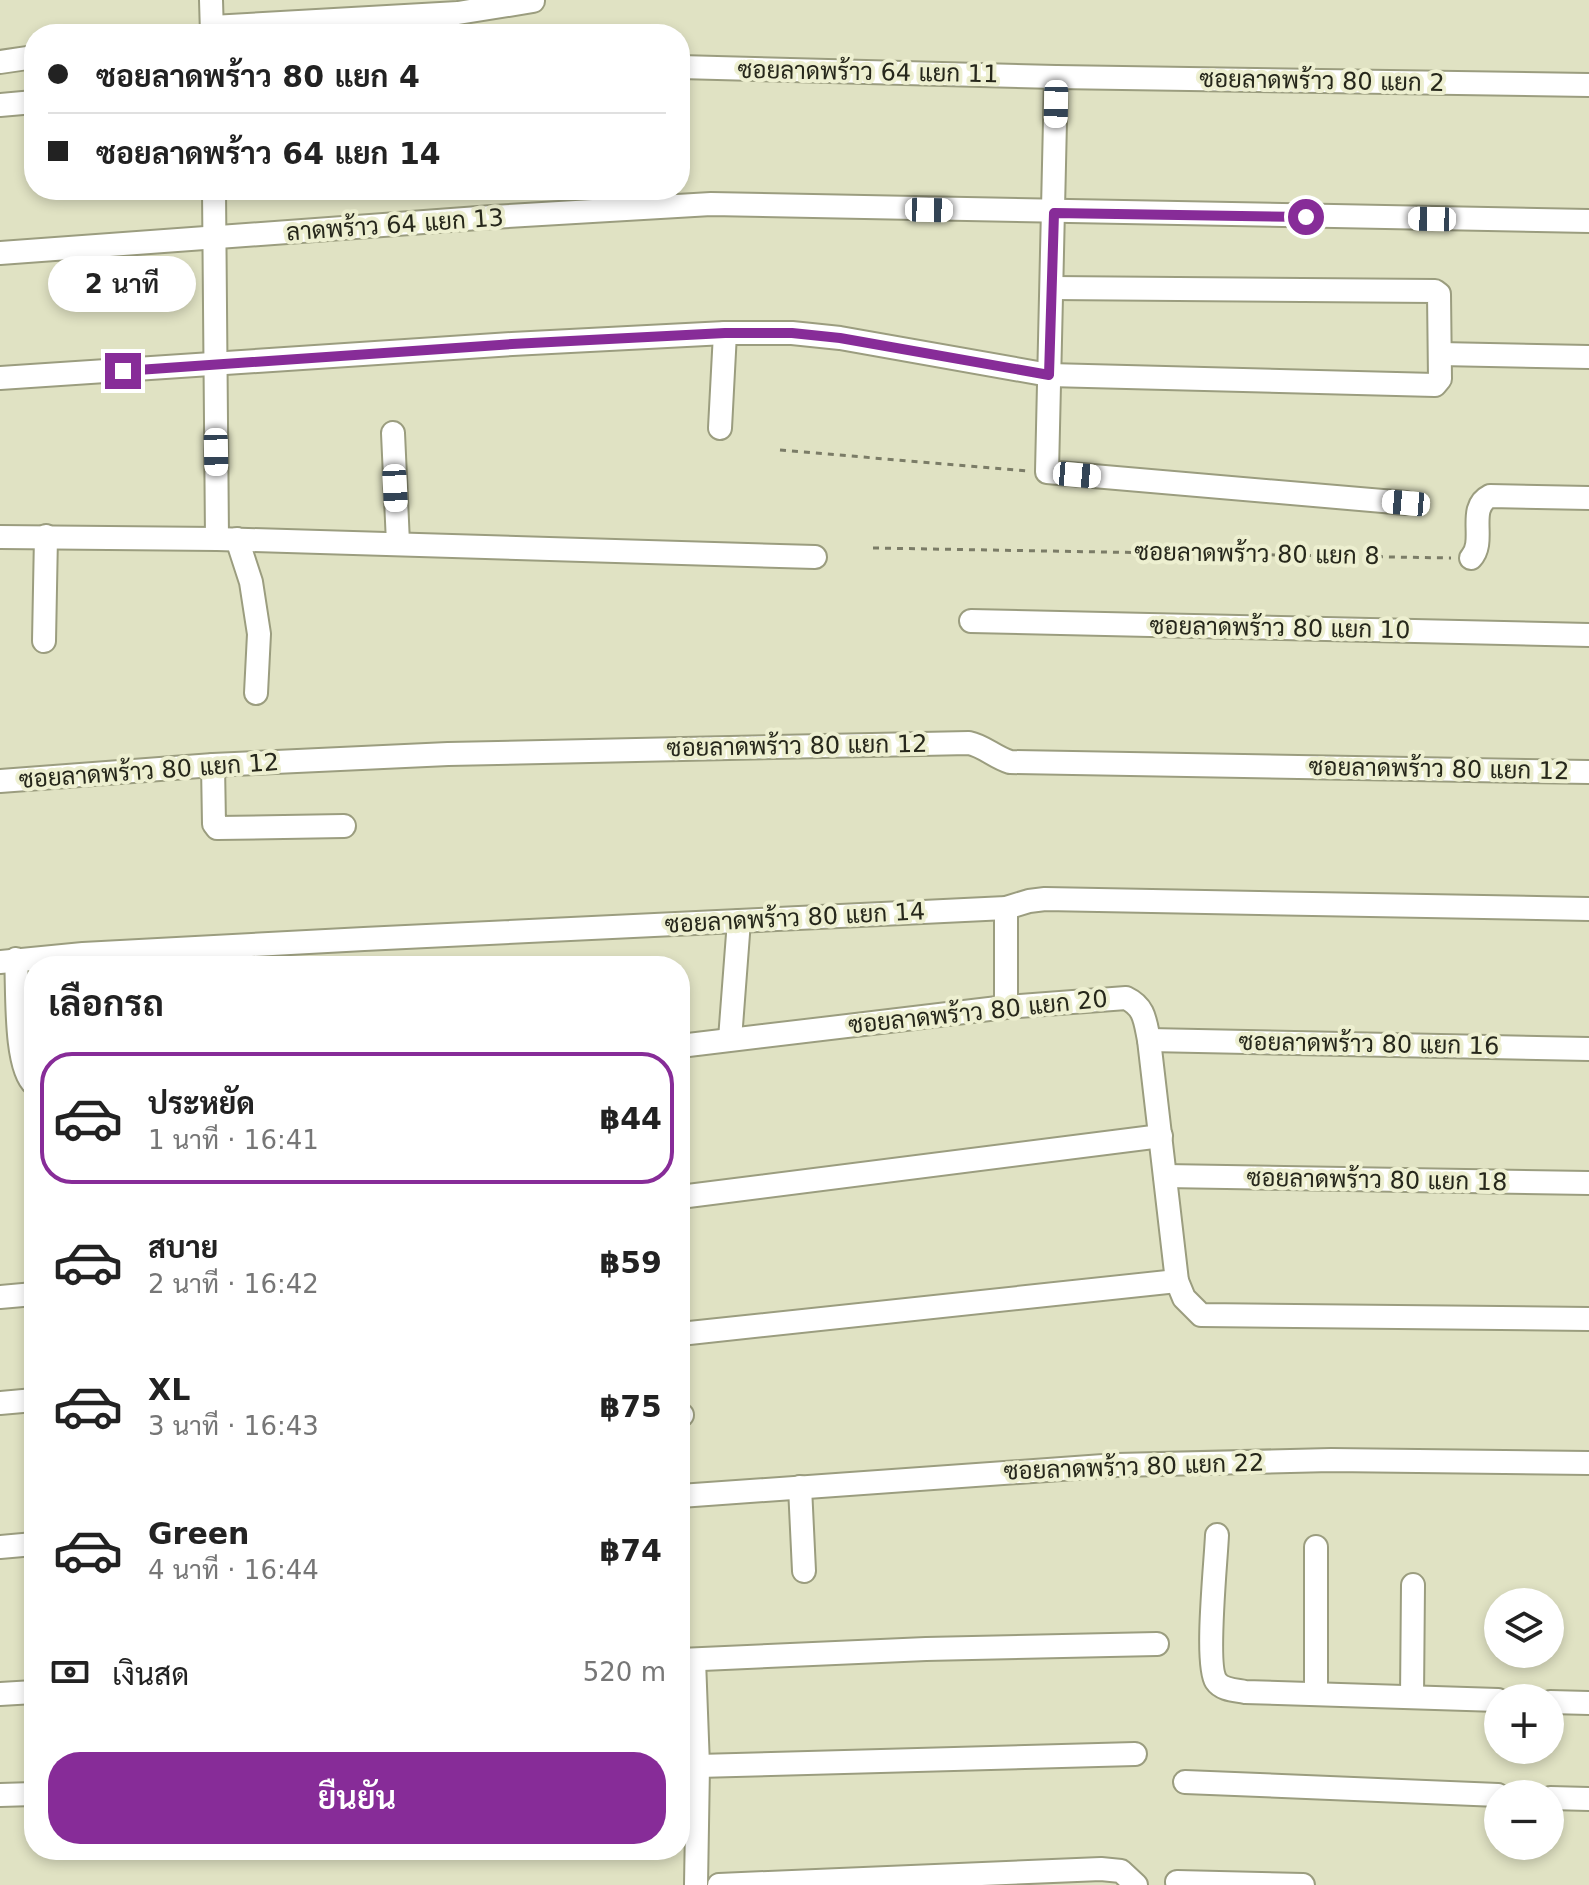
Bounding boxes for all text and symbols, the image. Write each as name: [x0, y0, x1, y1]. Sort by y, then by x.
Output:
street label: ซอยลาดพร้าว 64 แยก 11: [737, 55, 999, 88]
text: ซอยลาดพร้าว 80 แยก 4: [96, 59, 420, 94]
street label: ซอยลาดพร้าว 80 แยก 2: [1199, 64, 1445, 97]
car: [1044, 80, 1068, 128]
text: ซอยลาดพร้าว 64 แยก 14: [96, 136, 441, 171]
car: [905, 198, 953, 222]
route start: [1288, 199, 1324, 235]
street label: ลาดพร้าว 64 แยก 13: [285, 202, 505, 247]
car: [1408, 207, 1456, 231]
callout: 2 นาที: [49, 255, 197, 311]
text: 2 นาที: [85, 269, 159, 299]
route end: [105, 353, 141, 389]
car: [204, 428, 228, 476]
car: [1052, 461, 1102, 489]
car: [382, 463, 408, 513]
car: [1381, 489, 1431, 517]
street label: ซอยลาดพร้าว 80 แยก 8: [1134, 537, 1380, 570]
street label: ซอยลาดพร้าว 80 แยก 10: [1149, 611, 1411, 644]
street label: ซอยลาดพร้าว 80 แยก 12: [666, 729, 928, 762]
street label: ซอยลาดพร้าว 80 แยก 12: [18, 747, 280, 794]
street label: ซอยลาดพร้าว 80 แยก 12: [1308, 752, 1570, 785]
street label: ซอยลาดพร้าว 80 แยก 14: [664, 896, 926, 939]
text: เลือกรถ: [48, 983, 164, 1024]
street label: ซอยลาดพร้าว 80 แยก 20: [847, 983, 1109, 1040]
street label: ซอยลาดพร้าว 80 แยก 16: [1238, 1027, 1500, 1060]
icon: car: [52, 1082, 124, 1154]
text: ประหยัด: [148, 1086, 255, 1121]
text: ฿44: [599, 1101, 662, 1136]
text: 1 นาที · 16:41: [148, 1125, 319, 1155]
street label: ซอยลาดพร้าว 80 แยก 18: [1246, 1163, 1508, 1196]
icon: car: [52, 1226, 124, 1298]
text: สบาย: [148, 1230, 218, 1265]
text: ฿59: [599, 1245, 662, 1280]
text: 2 นาที · 16:42: [148, 1269, 319, 1299]
icon: car: [52, 1370, 124, 1442]
text: XL: [148, 1372, 190, 1407]
text: ฿75: [599, 1389, 662, 1424]
text: 3 นาที · 16:43: [148, 1411, 319, 1441]
street label: ซอยลาดพร้าว 80 แยก 22: [1003, 1447, 1265, 1486]
icon: car: [52, 1514, 124, 1586]
text: Green: [148, 1516, 249, 1551]
text: ฿74: [599, 1533, 662, 1568]
text: 4 นาที · 16:44: [148, 1555, 319, 1585]
map controls: [1484, 1588, 1564, 1860]
button: layers: [1484, 1588, 1564, 1668]
icon: cash: [48, 1650, 92, 1694]
text: เงินสด: [112, 1657, 189, 1692]
text: 520 m: [583, 1657, 666, 1687]
button: +: [1484, 1684, 1564, 1764]
button: ยืนยัน: [48, 1752, 666, 1844]
button: −: [1484, 1780, 1564, 1860]

